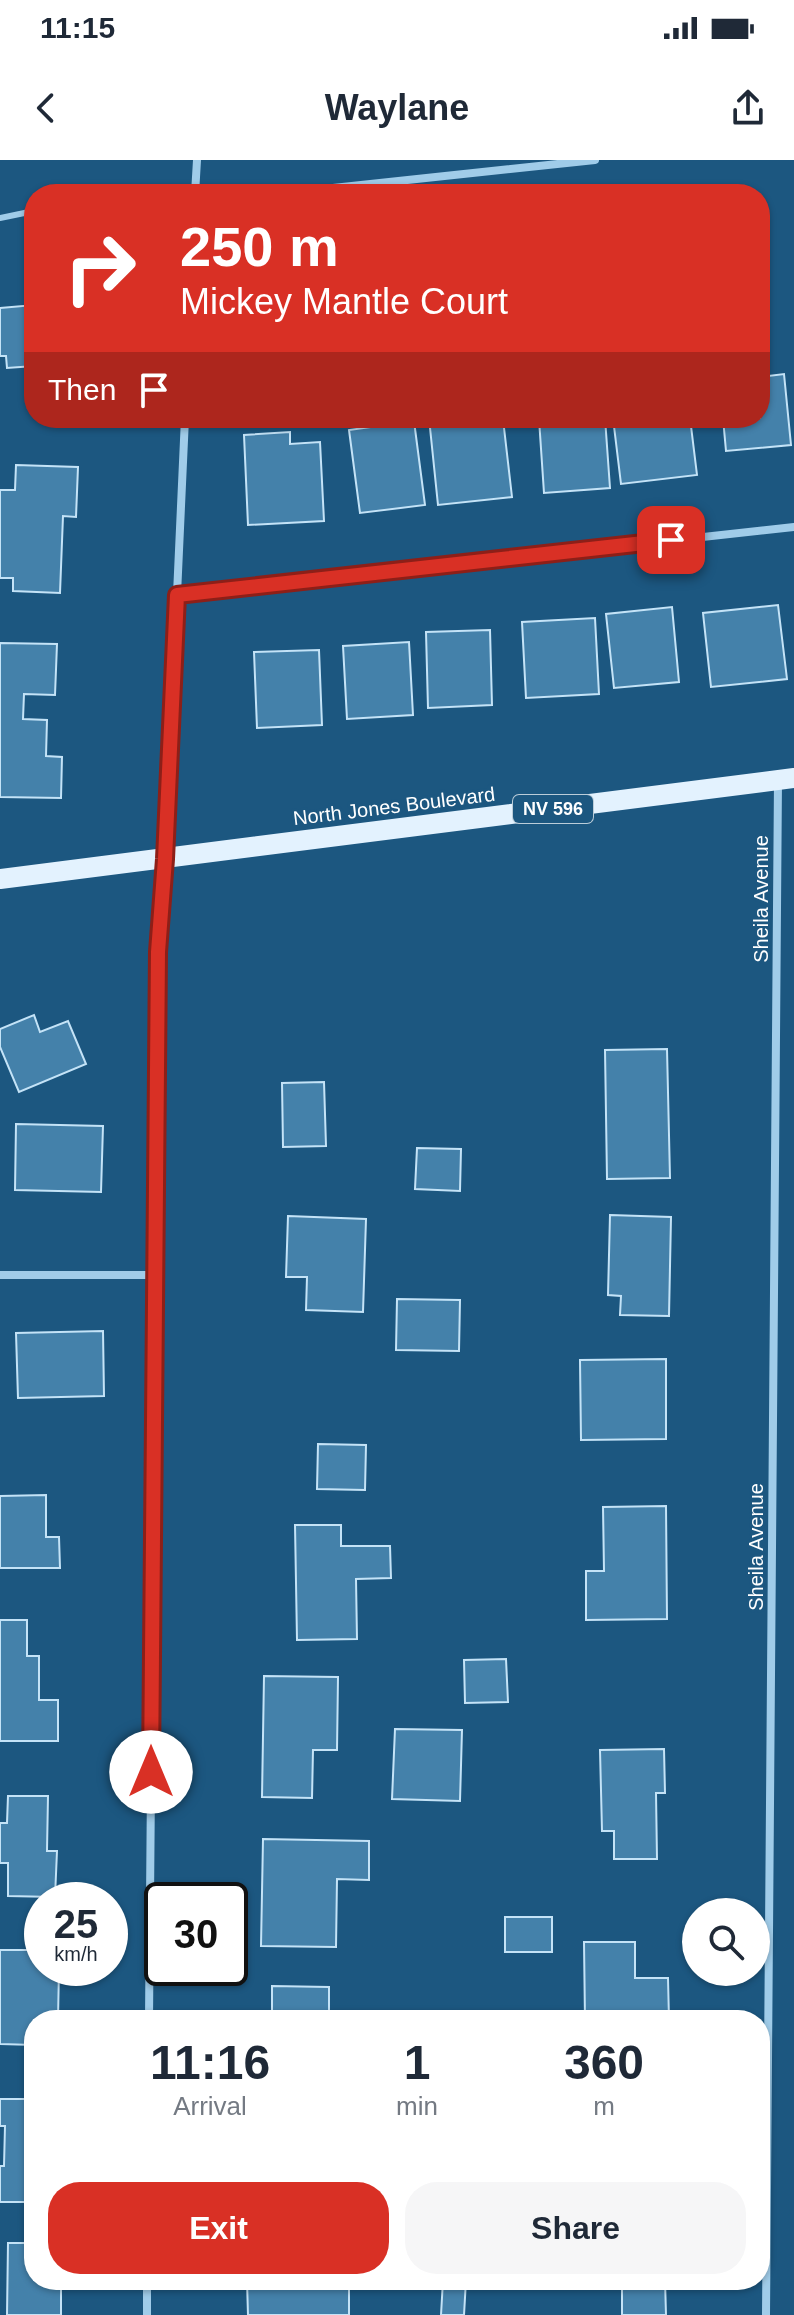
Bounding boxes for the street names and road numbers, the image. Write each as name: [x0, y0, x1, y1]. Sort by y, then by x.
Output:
street label: North Jones Boulevard: [292, 783, 496, 829]
road number: NV 596: [513, 795, 593, 823]
street label: Sheila Avenue: [750, 835, 772, 963]
street label: Sheila Avenue: [745, 1483, 767, 1611]

